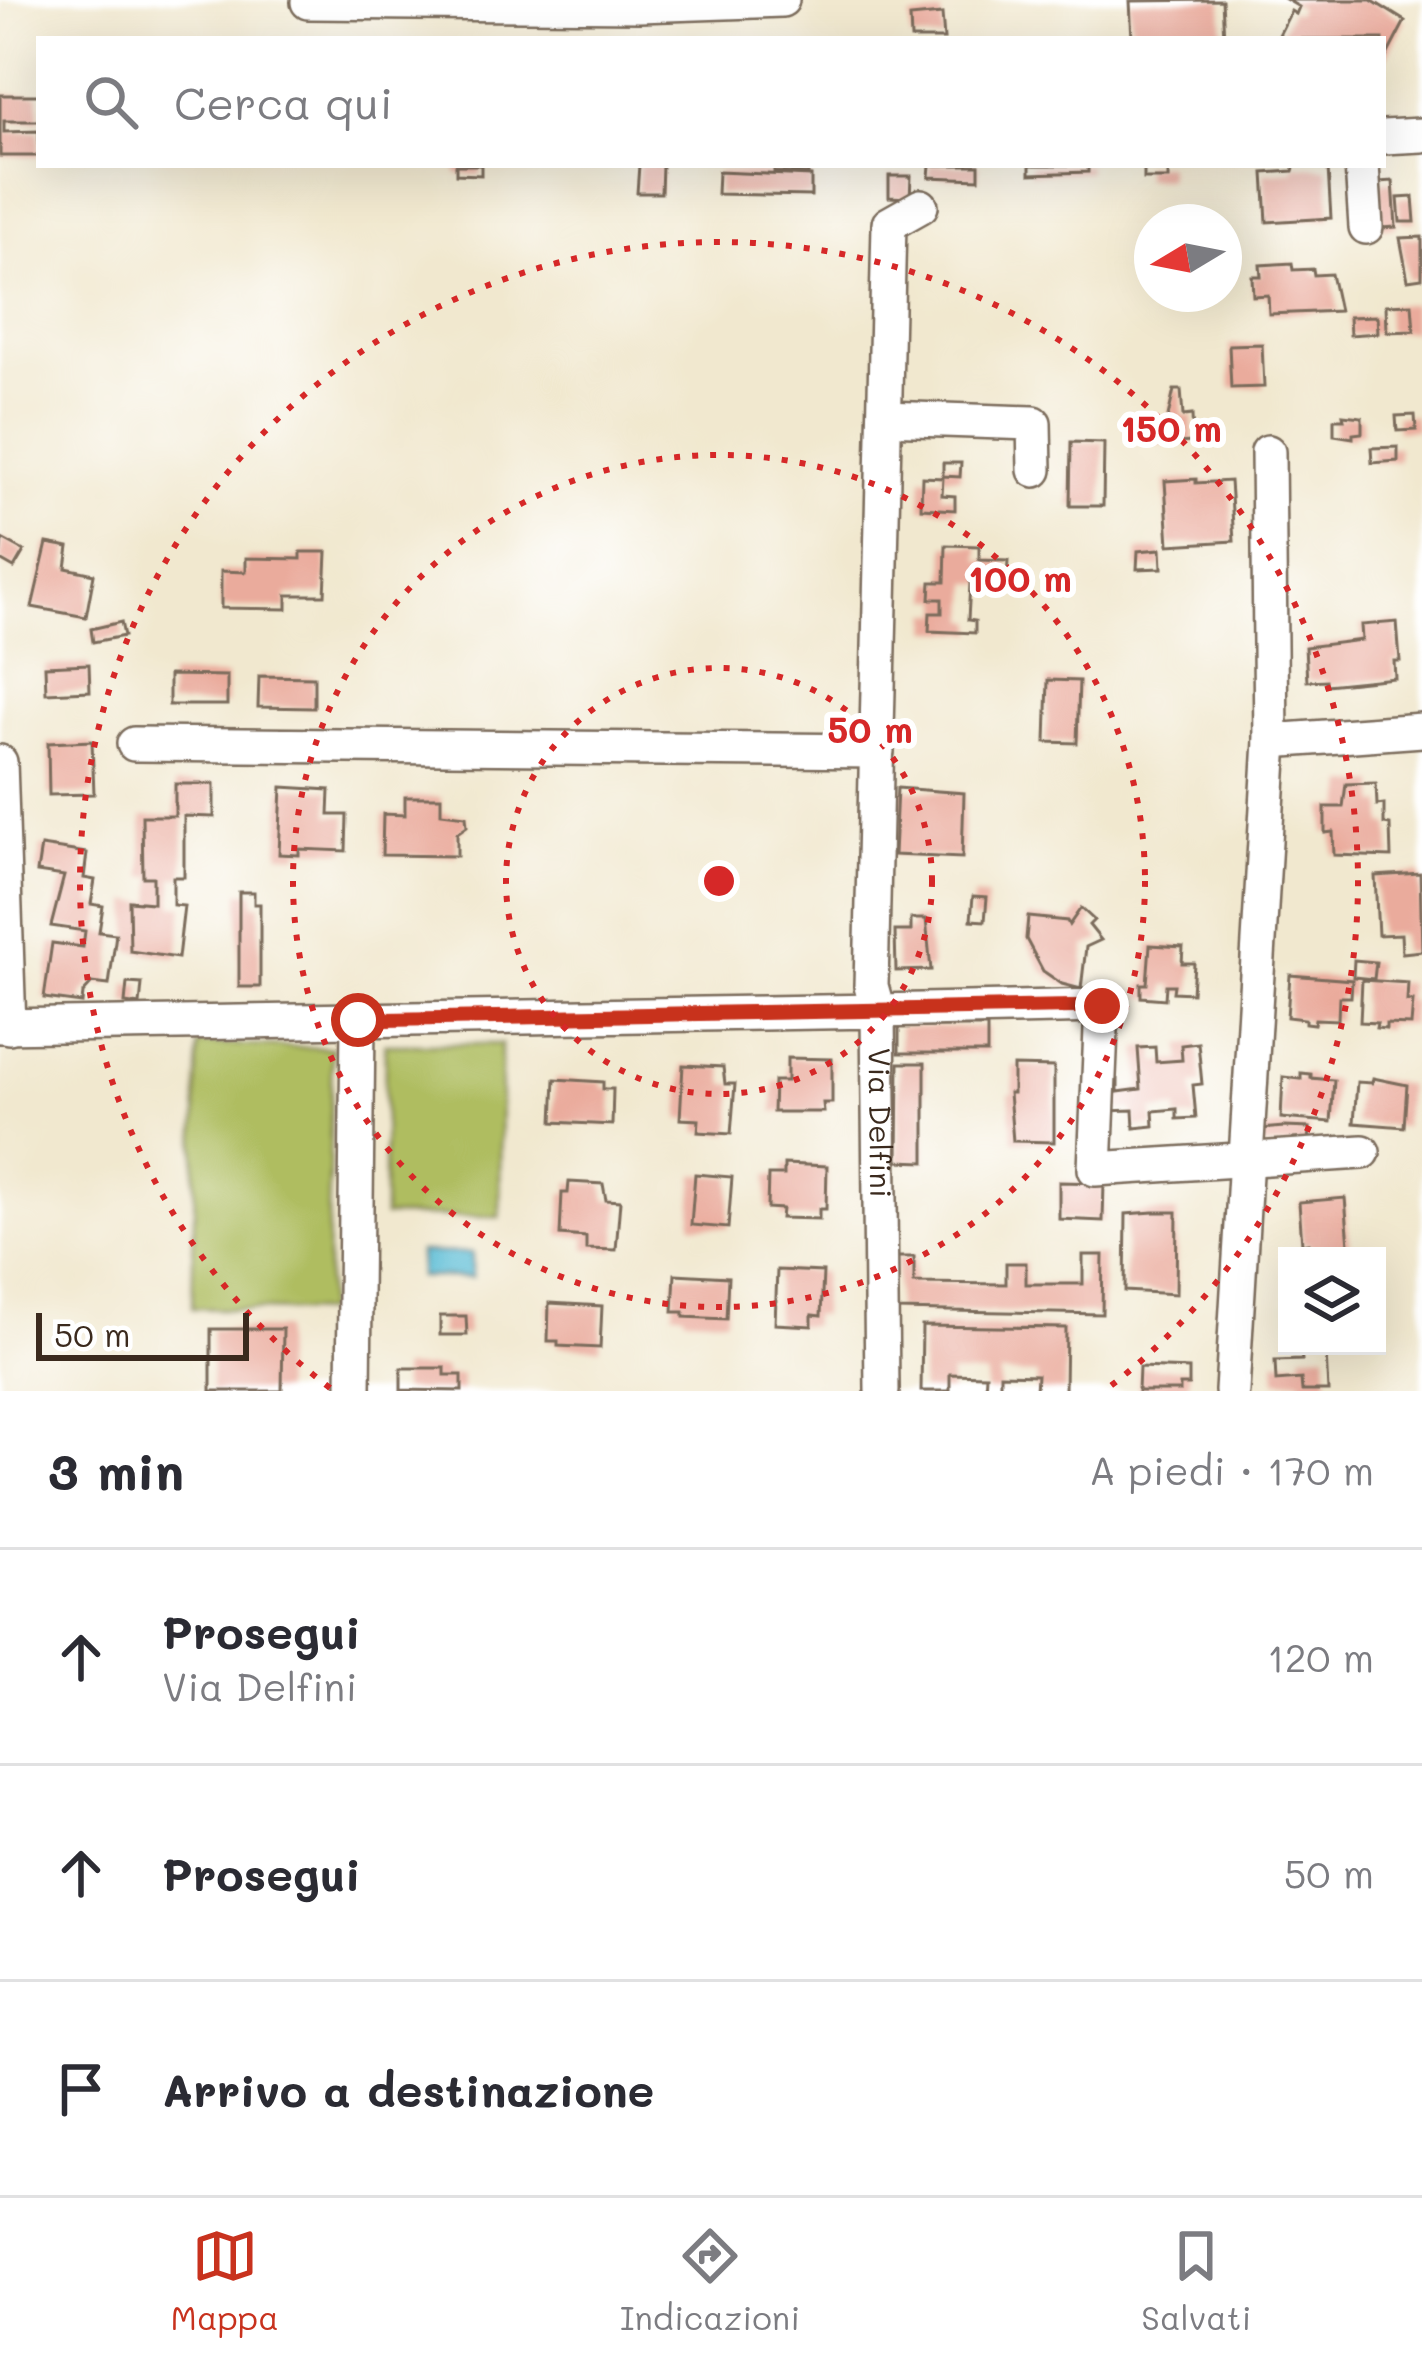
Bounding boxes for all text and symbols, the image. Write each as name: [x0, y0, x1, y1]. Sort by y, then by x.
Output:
search box: [36, 36, 1386, 168]
icon: search: [78, 69, 144, 135]
text: Cerca qui: [174, 73, 393, 131]
north arrow: [1134, 204, 1242, 312]
text: 150 m: [1120, 404, 1222, 451]
text: 100 m: [968, 554, 1072, 601]
text: 50 m: [827, 705, 913, 752]
centre of rings: [698, 860, 740, 902]
route end: [1075, 979, 1129, 1033]
route start: [331, 993, 385, 1047]
street label: Via Delfini: [860, 1048, 902, 1198]
map controls: [1278, 1247, 1386, 1355]
button: layers: [1278, 1247, 1386, 1355]
scale bar: [36, 1307, 249, 1360]
text: 50 m: [54, 1312, 130, 1355]
text: 3 min: [48, 1436, 184, 1503]
text: A piedi · 170 m: [1089, 1444, 1374, 1495]
text: Prosegui: [162, 1602, 361, 1660]
icon: ahead: [48, 1624, 114, 1690]
text: 120 m: [1267, 1631, 1374, 1682]
text: Via Delfini: [162, 1660, 357, 1711]
icon: ahead: [48, 1840, 114, 1906]
text: Prosegui: [162, 1844, 361, 1902]
text: 50 m: [1284, 1847, 1374, 1898]
icon: arrive: [48, 2056, 114, 2122]
text: Arrivo a destinazione: [162, 2060, 654, 2118]
tab: Mappa: [171, 2223, 279, 2338]
tab: Indicazioni: [620, 2223, 800, 2338]
tab: Salvati: [1141, 2223, 1251, 2338]

